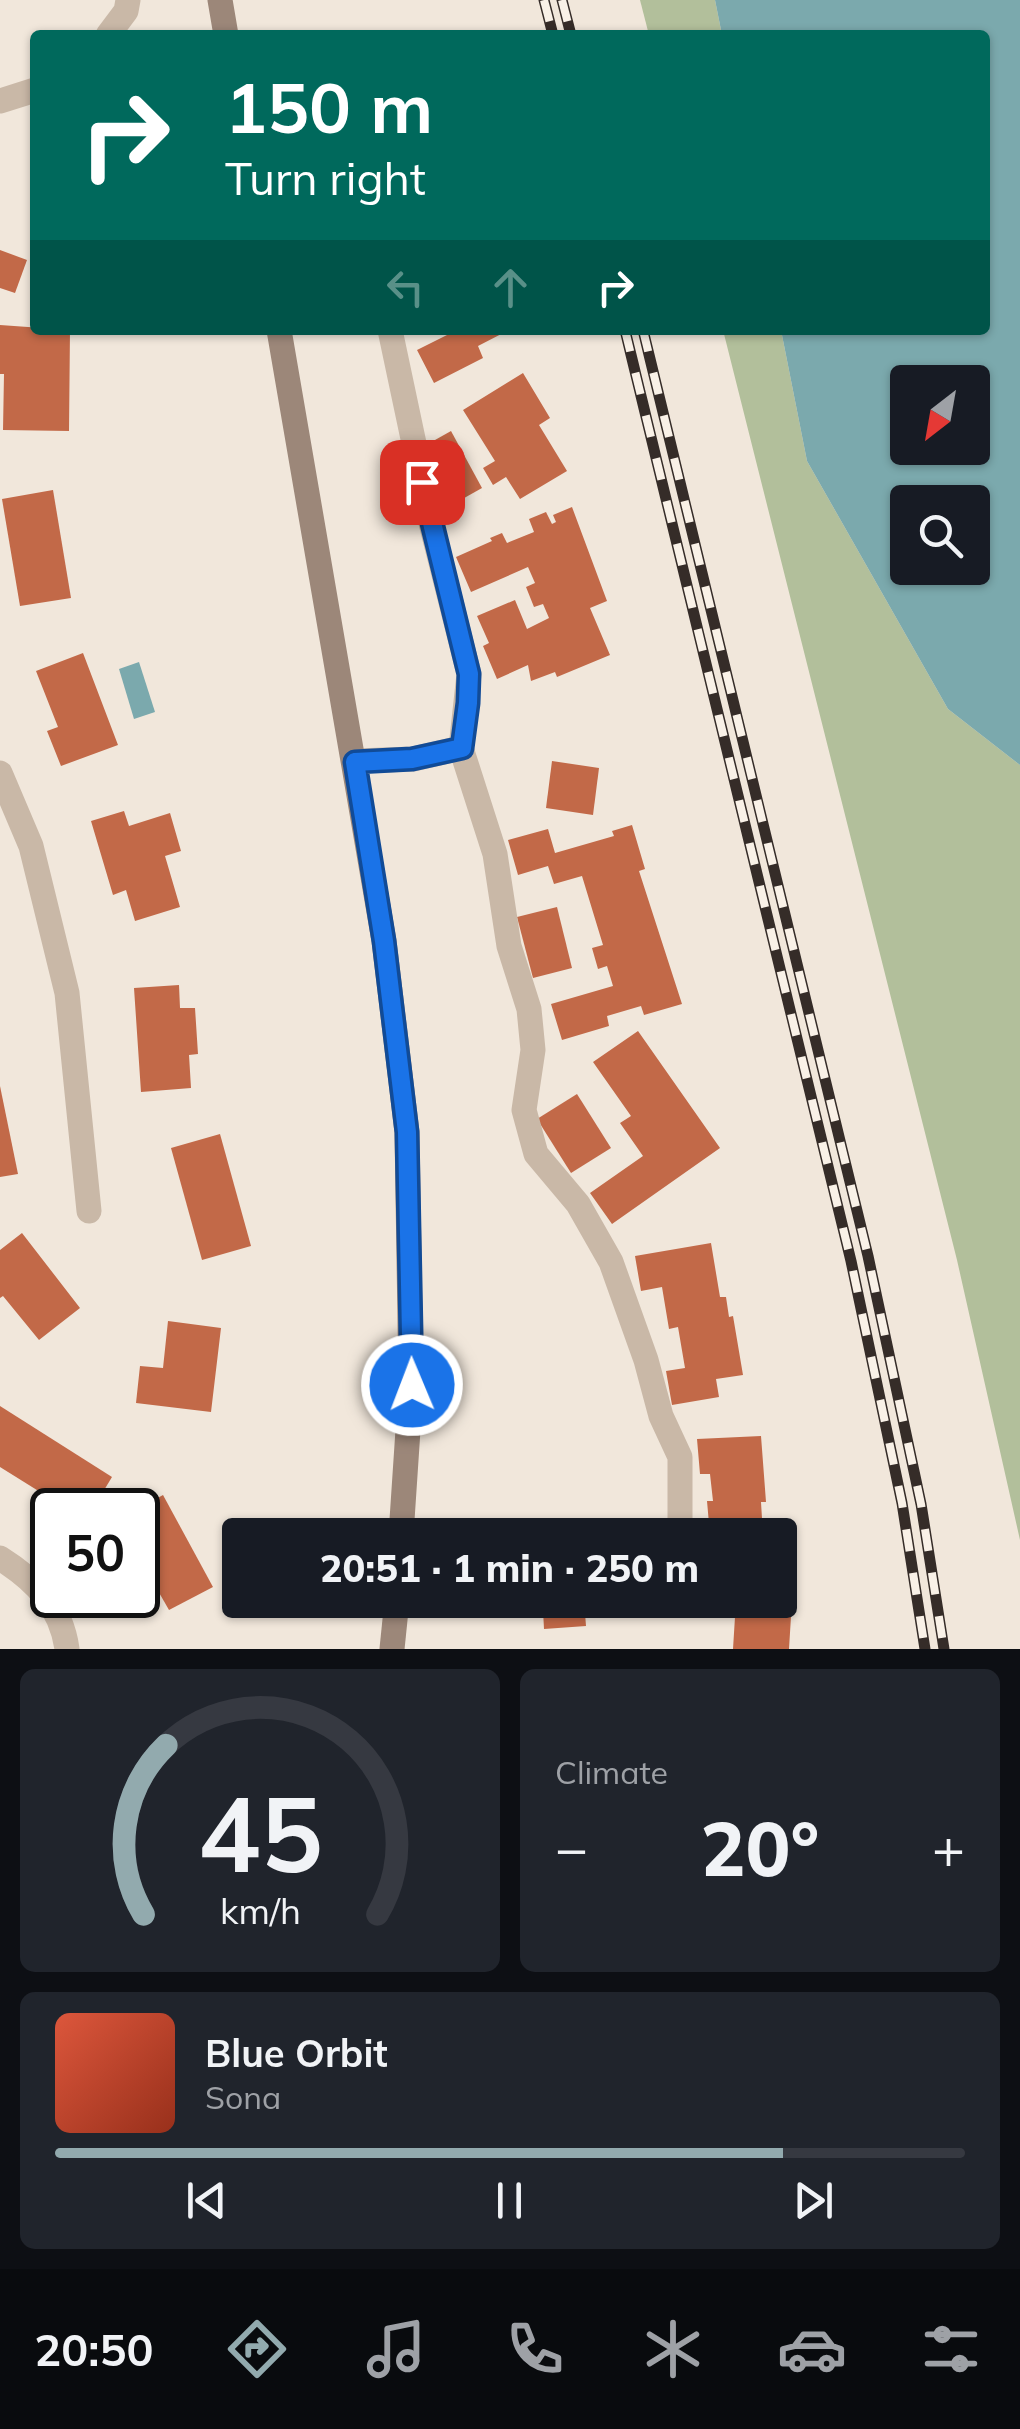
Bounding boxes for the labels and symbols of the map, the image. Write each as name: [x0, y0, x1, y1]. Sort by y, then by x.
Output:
north arrow: [890, 365, 990, 465]
pin: [380, 440, 465, 525]
position arrow: [360, 1333, 464, 1437]
speed limit sign: 50: [30, 1488, 160, 1618]

